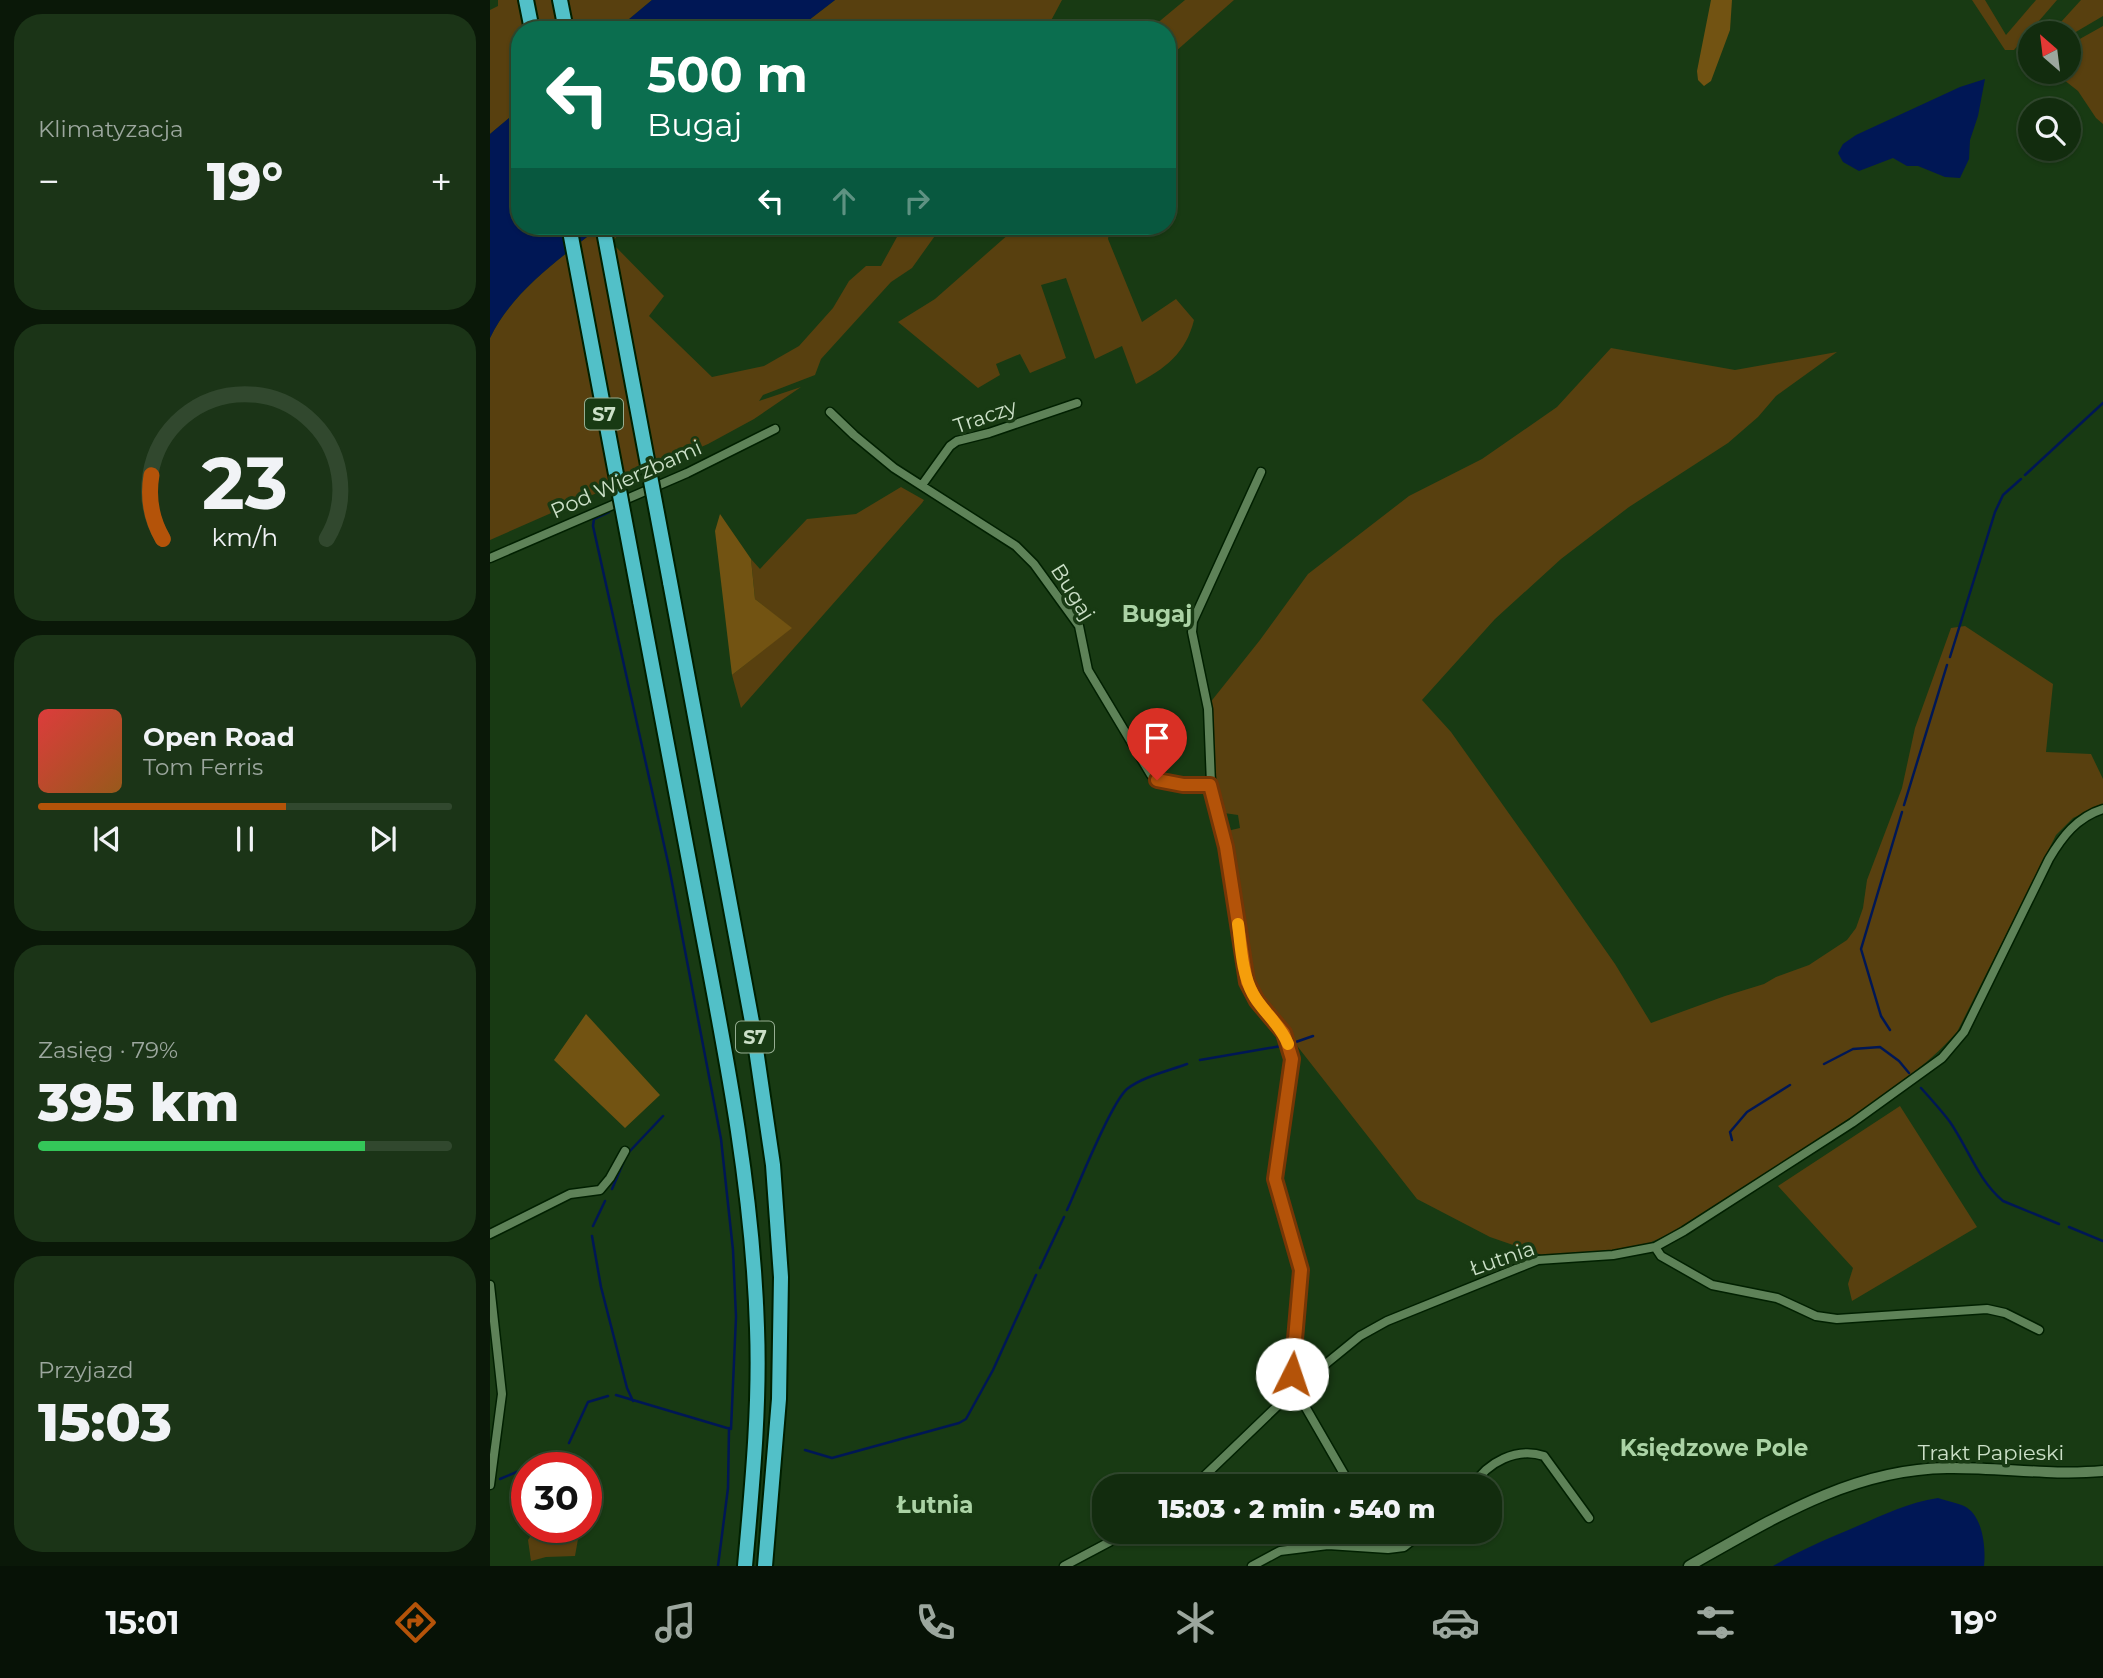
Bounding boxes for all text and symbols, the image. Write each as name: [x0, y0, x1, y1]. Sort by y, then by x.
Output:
north arrow: [2018, 21, 2081, 84]
map controls: [2018, 21, 2081, 161]
text: 500 m: [647, 45, 808, 104]
icon: left: [532, 49, 623, 140]
button: search: [2018, 98, 2081, 161]
text: Bugaj: [647, 105, 742, 144]
text: Klimatyzacja: [38, 115, 184, 143]
text: 19°: [207, 150, 283, 213]
text: −: [38, 158, 60, 205]
text: +: [430, 158, 452, 205]
icon: left: [752, 182, 790, 220]
icon: ahead: [825, 182, 863, 220]
icon: right: [898, 182, 936, 220]
street label: Traczy: [950, 393, 1020, 438]
road number: S7: [585, 398, 623, 430]
street label: Pod Wierzbami: [547, 435, 705, 523]
text: 23: [202, 439, 288, 527]
text: km/h: [212, 521, 278, 551]
street label: Bugaj: [1046, 559, 1100, 625]
district label: Bugaj: [1122, 600, 1192, 628]
pin: [1127, 708, 1187, 780]
icon: arrive: [1138, 719, 1176, 757]
text: Open Road: [143, 721, 295, 753]
text: Tom Ferris: [143, 753, 263, 781]
icon: previous: [88, 820, 126, 858]
icon: pause: [226, 820, 264, 858]
icon: next: [364, 820, 402, 858]
road number: S7: [736, 1021, 774, 1052]
text: Zasięg · 79%: [38, 1036, 178, 1064]
text: 395 km: [38, 1071, 239, 1134]
street label: Łutnia: [1466, 1235, 1538, 1281]
position arrow: [1255, 1337, 1329, 1411]
text: Przyjazd: [38, 1356, 134, 1384]
text: 15:03: [38, 1391, 172, 1454]
district label: Księdzowe Pole: [1620, 1434, 1808, 1462]
street label: Trakt Papieski: [1918, 1440, 2064, 1465]
speed limit sign: 30: [511, 1452, 602, 1543]
district label: Łutnia: [896, 1491, 973, 1519]
text: 15:03 · 2 min · 540 m: [1158, 1493, 1436, 1525]
icon: directions: [391, 1598, 440, 1647]
icon: music: [651, 1598, 700, 1647]
icon: phone: [911, 1598, 960, 1647]
icon: climate: [1171, 1598, 1220, 1647]
icon: car: [1431, 1598, 1480, 1647]
icon: filters: [1691, 1598, 1740, 1647]
text: 15:01: [106, 1603, 180, 1642]
text: 19°: [1951, 1603, 1997, 1642]

